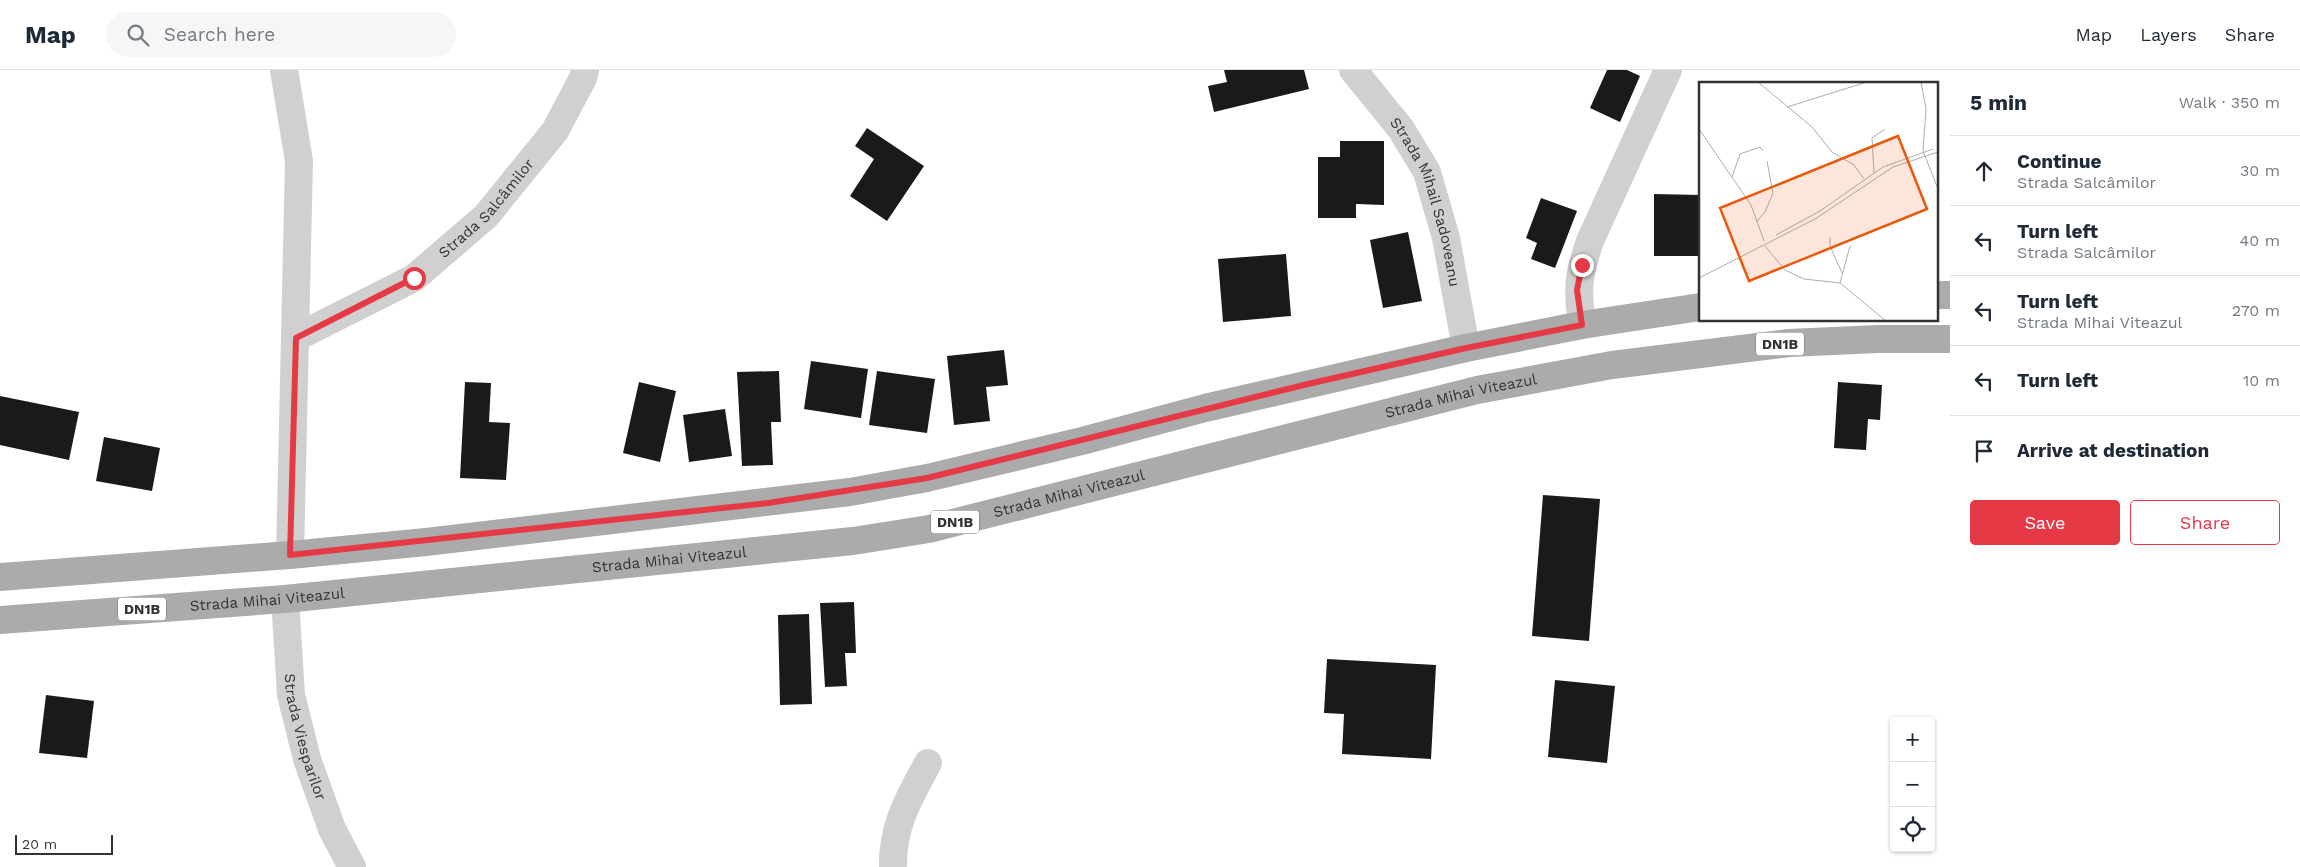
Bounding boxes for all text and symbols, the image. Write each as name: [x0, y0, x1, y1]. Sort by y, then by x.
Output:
search box: [106, 12, 456, 57]
text: Map: [25, 21, 76, 49]
icon: search: [124, 21, 152, 49]
text: Search here: [164, 23, 275, 46]
text: Map: [2075, 24, 2112, 45]
text: Layers: [2140, 24, 2197, 45]
text: Share: [2225, 24, 2275, 45]
inset map: [1699, 82, 1938, 321]
text: 5 min: [1970, 90, 2027, 115]
text: Walk · 350 m: [2179, 93, 2280, 112]
street label: Strada Mihail Sadoveanu: [1386, 114, 1464, 288]
text: Continue: [2017, 150, 2101, 173]
street label: Strada Salcâmilor: [435, 155, 538, 262]
icon: ahead: [1970, 157, 1998, 185]
text: 30 m: [2240, 161, 2280, 180]
text: Strada Salcâmilor: [2017, 173, 2156, 192]
text: Turn left: [2017, 220, 2098, 243]
icon: left: [1970, 227, 1998, 255]
text: 40 m: [2240, 231, 2280, 250]
text: Strada Salcâmilor: [2017, 243, 2156, 262]
route end: [1571, 254, 1594, 277]
route start: [403, 267, 426, 290]
text: Turn left: [2017, 290, 2098, 313]
icon: left: [1970, 297, 1998, 325]
text: 270 m: [2232, 301, 2280, 320]
text: Strada Mihai Viteazul: [2017, 313, 2182, 332]
road number: DN1B: [1756, 332, 1804, 356]
icon: left: [1970, 367, 1998, 395]
text: Turn left: [2017, 369, 2098, 392]
street label: Strada Mihai Viteazul: [1383, 370, 1539, 422]
text: 10 m: [2243, 371, 2280, 390]
icon: arrive: [1970, 437, 1998, 465]
text: Arrive at destination: [2017, 439, 2209, 462]
street label: Strada Mihai Viteazul: [991, 466, 1147, 521]
button: Save: [1970, 500, 2120, 545]
button: Share: [2130, 500, 2280, 545]
road number: DN1B: [931, 511, 979, 534]
street label: Strada Mihai Viteazul: [591, 543, 748, 577]
street label: Strada Mihai Viteazul: [189, 584, 346, 615]
road number: DN1B: [118, 598, 166, 620]
street label: Strada Viesparilor: [281, 673, 330, 803]
map controls: [1890, 717, 1935, 852]
button: +: [1890, 717, 1935, 762]
button: −: [1890, 762, 1935, 807]
button: locate: [1890, 807, 1935, 852]
scale bar: [15, 832, 112, 855]
text: 20 m: [22, 836, 57, 852]

